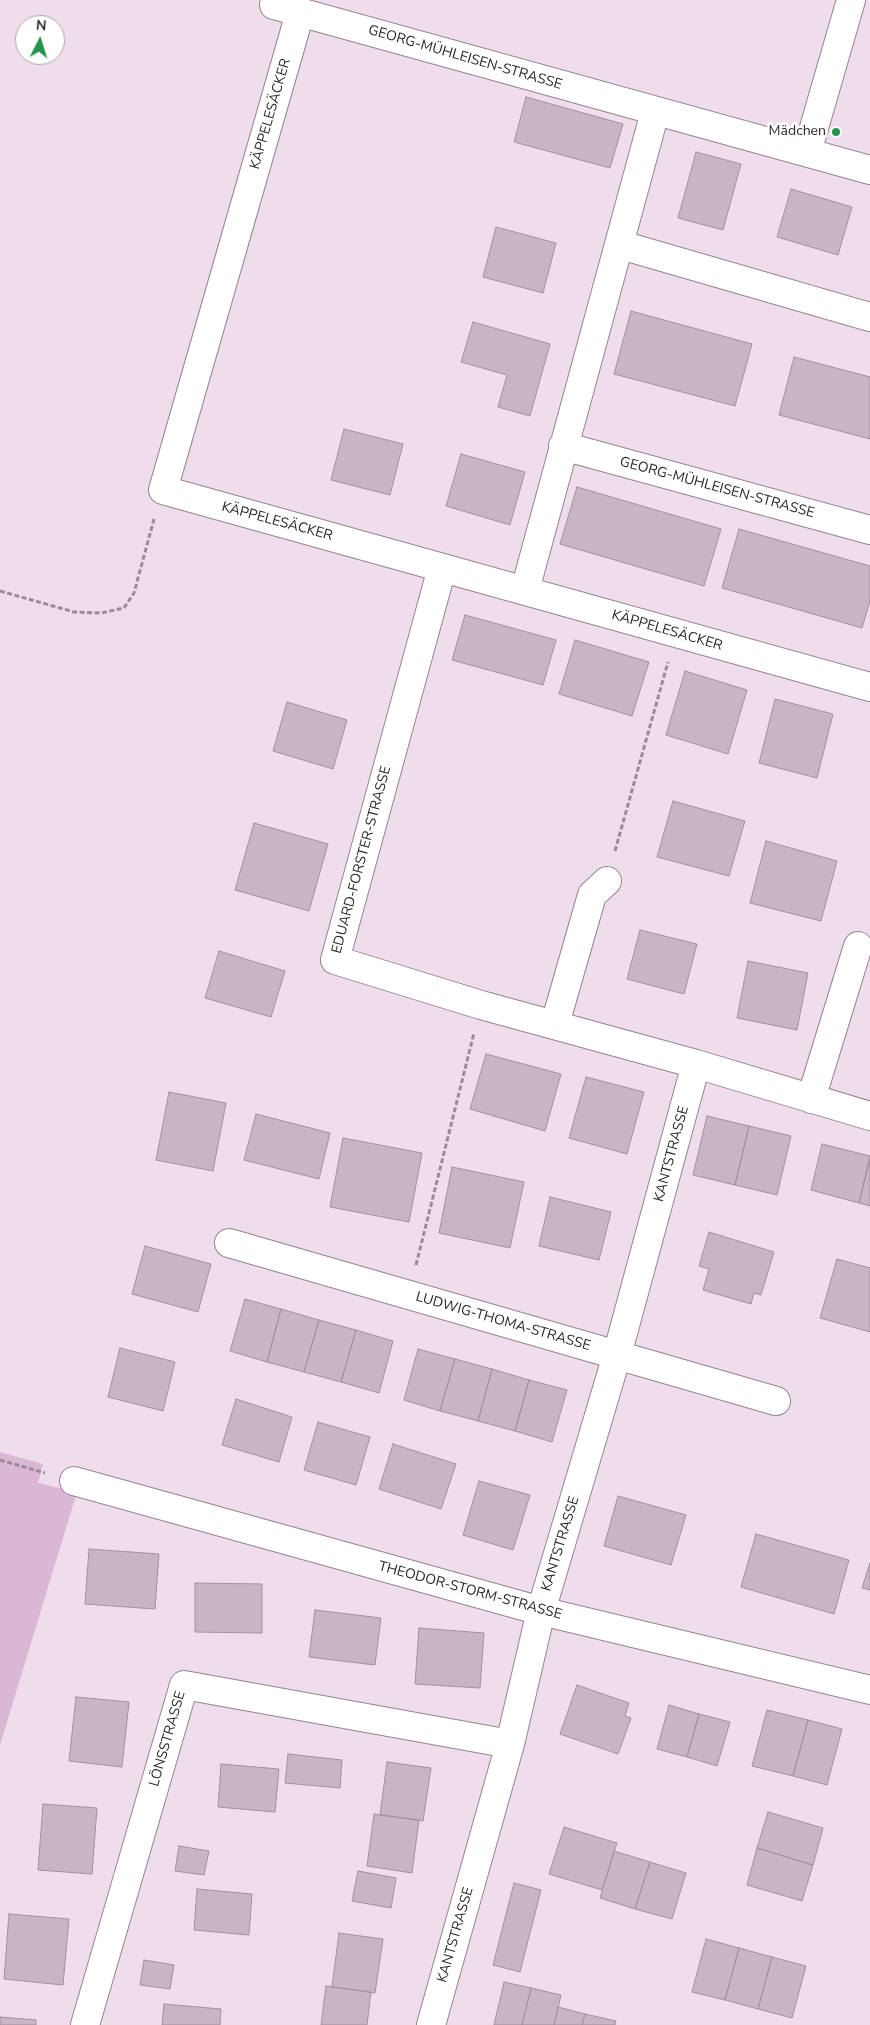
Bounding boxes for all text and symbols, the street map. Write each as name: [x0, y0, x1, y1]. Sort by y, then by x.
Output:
north arrow: [15, 15, 65, 65]
text: N: [35, 16, 47, 35]
street label: GEORG-MÜHLEISEN-STRASSE: [366, 22, 564, 94]
street label: KÄPPELESÄCKER: [247, 57, 295, 171]
place label: Mädchen: [769, 124, 826, 140]
marker: Mädchen: [830, 126, 842, 138]
street label: GEORG-MÜHLEISEN-STRASSE: [618, 454, 816, 522]
street label: KÄPPELESÄCKER: [220, 499, 334, 545]
street label: KÄPPELESÄCKER: [610, 607, 724, 655]
street label: EDUARD-FORSTER-STRASSE: [329, 764, 395, 956]
street label: KANTSTRASSE: [651, 1104, 693, 1204]
street label: LUDWIG-THOMA-STRASSE: [414, 1289, 592, 1355]
street label: KANTSTRASSE: [539, 1494, 583, 1594]
street label: THEODOR-STORM-STRASSE: [376, 1558, 564, 1624]
street label: LÖNSSTRASSE: [146, 1689, 190, 1789]
street label: KANTSTRASSE: [434, 1885, 478, 1985]

